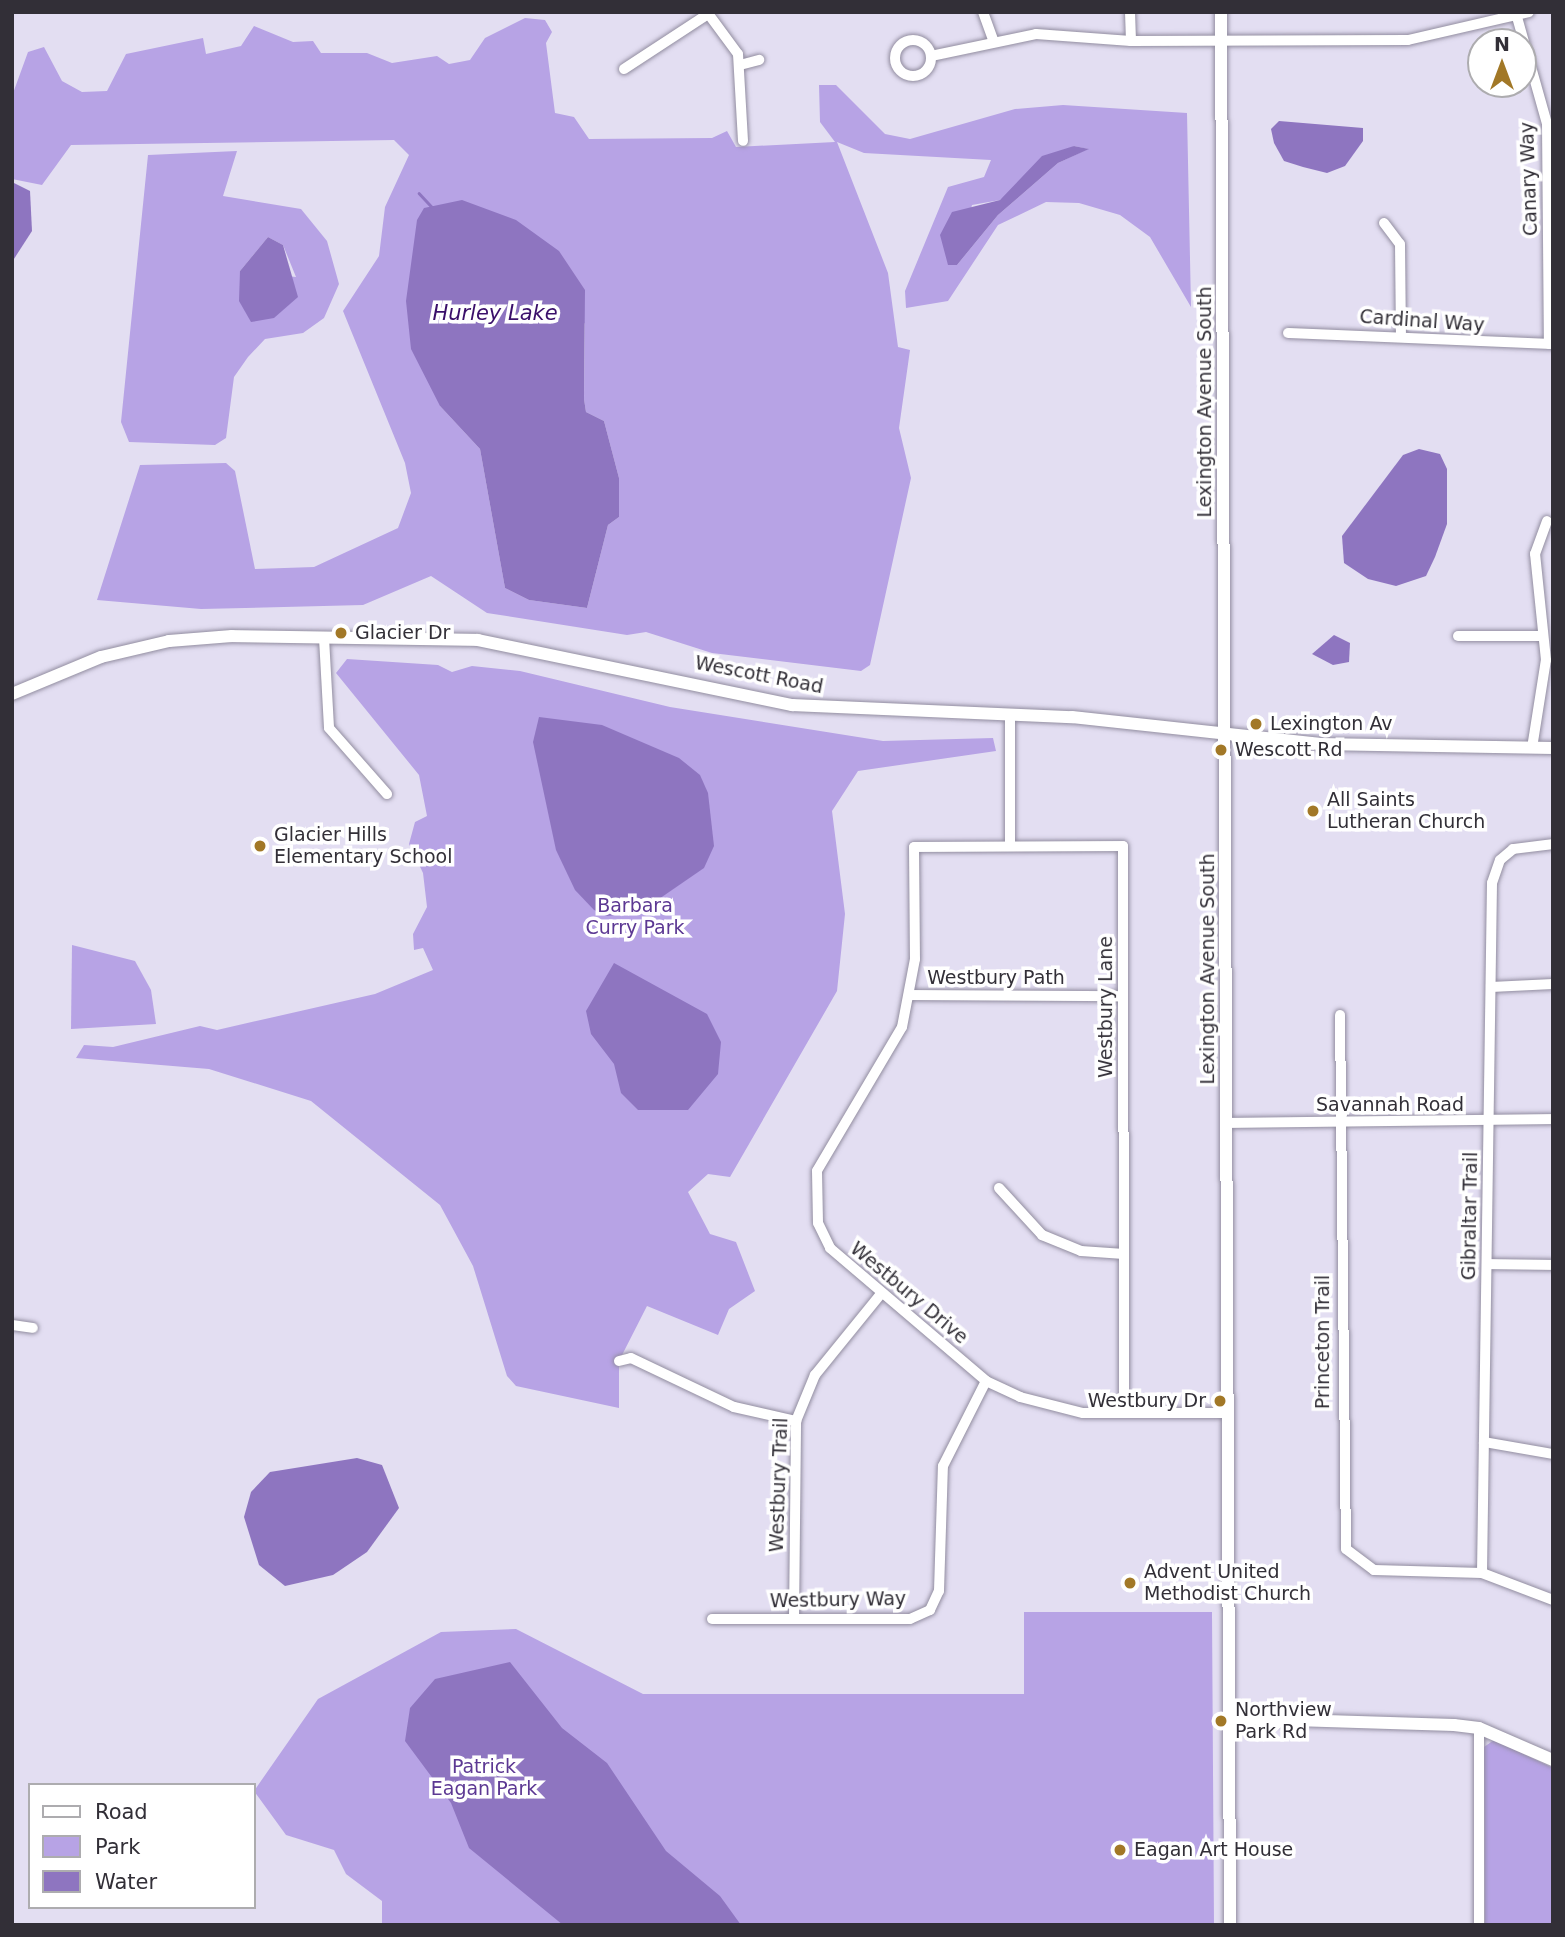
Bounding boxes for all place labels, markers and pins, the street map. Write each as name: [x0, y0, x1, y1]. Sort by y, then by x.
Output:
place label: Glacier Dr: [355, 622, 450, 644]
marker: Glacier Dr: [333, 625, 349, 641]
place label: Lexington Av: [1270, 713, 1393, 735]
marker: Lexington Av: [1248, 716, 1264, 732]
place label: Wescott Rd: [1235, 739, 1343, 761]
marker: Wescott Rd: [1213, 742, 1229, 758]
place label: All Saints Lutheran Church: [1327, 789, 1485, 833]
marker: All Saints Lutheran Church: [1305, 803, 1321, 819]
place label: Glacier Hills Elementary School: [274, 824, 452, 868]
marker: Glacier Hills Elementary School: [252, 838, 268, 854]
place label: Westbury Dr: [1088, 1390, 1206, 1412]
marker: Westbury Dr: [1212, 1393, 1228, 1409]
place label: Advent United Methodist Church: [1144, 1561, 1311, 1605]
marker: Advent United Methodist Church: [1122, 1575, 1138, 1591]
place label: Northview Park Rd: [1235, 1699, 1332, 1743]
marker: Northview Park Rd: [1213, 1713, 1229, 1729]
place label: Eagan Art House: [1134, 1839, 1293, 1861]
marker: Eagan Art House: [1112, 1842, 1128, 1858]

